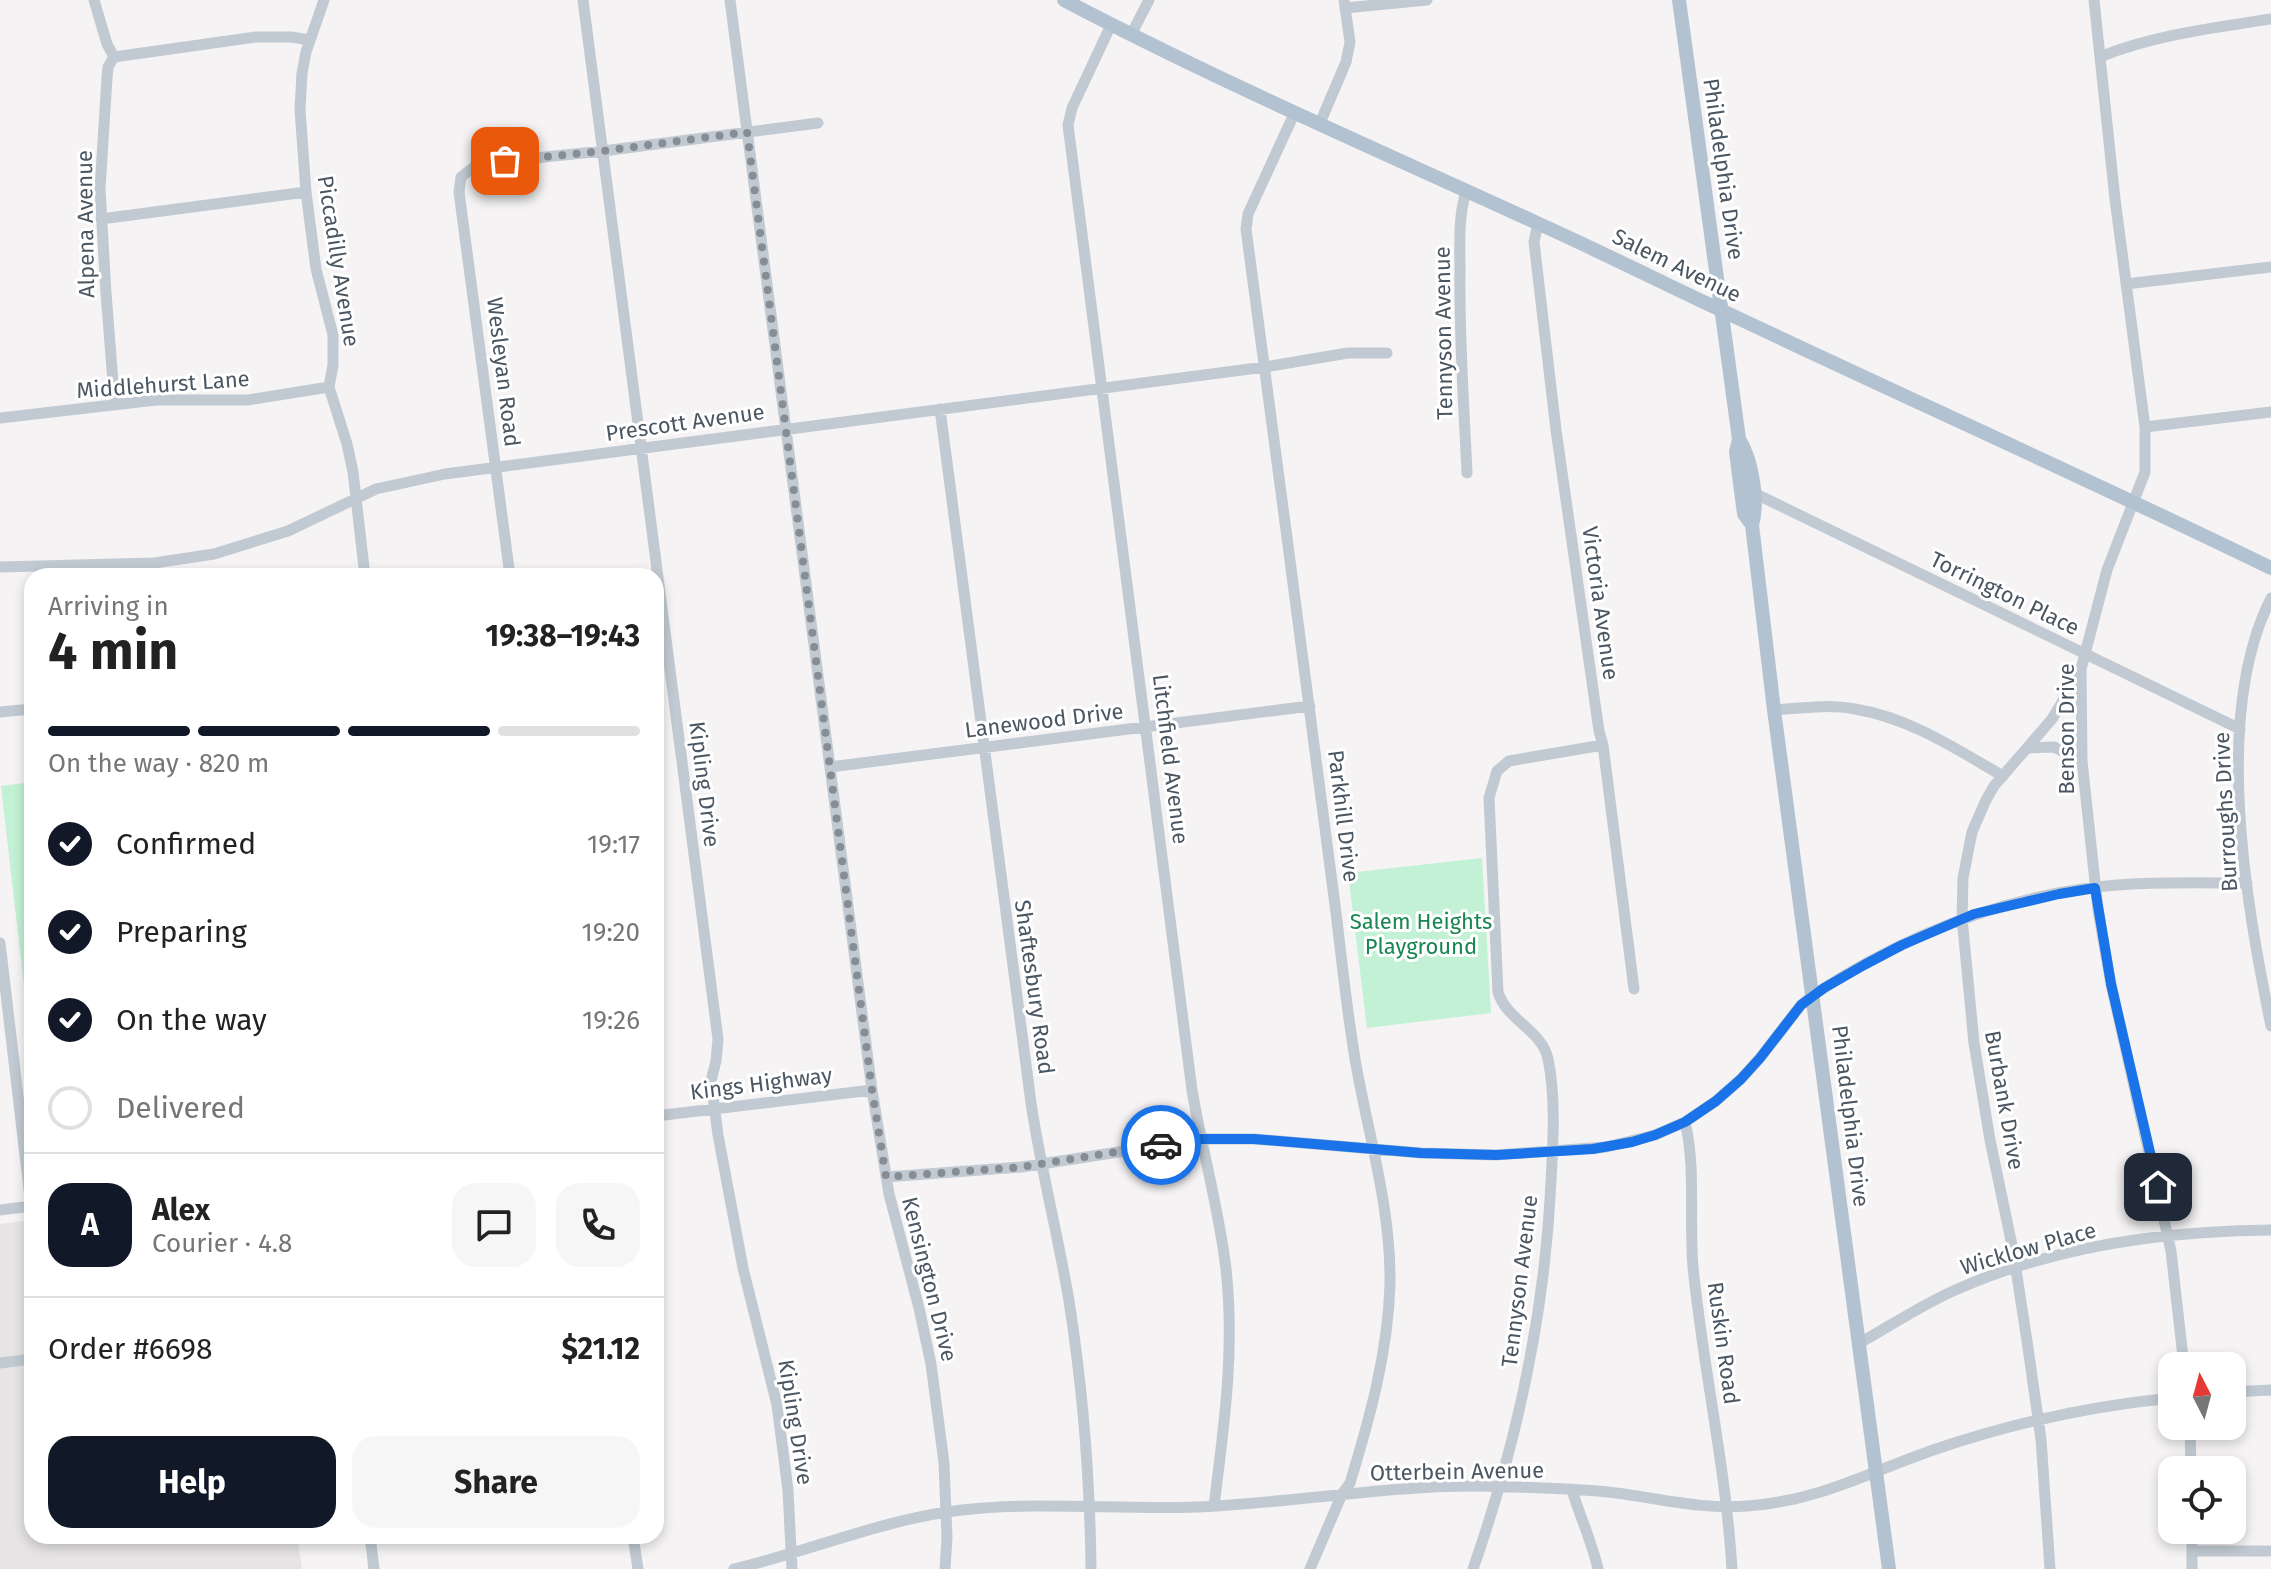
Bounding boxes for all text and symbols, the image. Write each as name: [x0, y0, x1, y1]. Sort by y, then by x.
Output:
street label: Philadelphia Drive: [1697, 77, 1750, 262]
pin: [471, 127, 539, 195]
icon: bag: [483, 139, 527, 183]
street label: Alpena Avenue: [71, 150, 100, 298]
street label: Piccadilly Avenue: [312, 174, 365, 349]
street label: Salem Avenue: [1608, 223, 1746, 308]
street label: Tennyson Avenue: [1428, 246, 1459, 420]
street label: Wesleyan Road: [481, 296, 526, 448]
street label: Middlehurst Lane: [76, 365, 250, 404]
street label: Prescott Avenue: [604, 398, 766, 447]
street label: Victoria Avenue: [1576, 524, 1625, 682]
street label: Torrington Place: [1926, 546, 2084, 641]
text: Arriving in: [48, 591, 169, 622]
text: 19:38–19:43: [485, 618, 640, 654]
text: 4 min: [48, 620, 178, 683]
street label: Benson Drive: [2053, 663, 2080, 795]
street label: Litchfield Avenue: [1147, 672, 1194, 846]
street label: Lanewood Drive: [963, 697, 1125, 744]
street label: Kipling Drive: [683, 720, 726, 849]
street label: Burroughs Drive: [2208, 731, 2243, 893]
text: On the way · 820 m: [48, 748, 269, 779]
street label: Parkhill Drive: [1322, 749, 1365, 884]
icon: check: [48, 822, 92, 866]
text: Confirmed: [116, 826, 256, 862]
text: 19:17: [587, 829, 640, 860]
street label: Shaftesbury Road: [1009, 898, 1060, 1076]
park label: Salem Heights Playground: [1350, 908, 1492, 960]
icon: check: [48, 910, 92, 954]
text: Preparing: [116, 914, 247, 950]
text: 19:20: [581, 917, 640, 948]
icon: check: [48, 998, 92, 1042]
text: On the way: [116, 1002, 267, 1038]
text: 19:26: [582, 1005, 640, 1036]
street label: Philadelphia Drive: [1826, 1024, 1875, 1208]
street label: Burbank Drive: [1979, 1028, 2030, 1172]
street label: Kings Highway: [688, 1061, 834, 1106]
text: Delivered: [116, 1090, 245, 1126]
courier: [1121, 1105, 1201, 1185]
icon: car: [1139, 1123, 1183, 1167]
pin: [2124, 1153, 2192, 1221]
icon: home: [2136, 1165, 2180, 1209]
button: chat: [452, 1183, 536, 1267]
button: phone: [556, 1183, 640, 1267]
text: Alex: [152, 1192, 210, 1228]
street label: Tennyson Avenue: [1496, 1193, 1543, 1369]
street label: Kensington Drive: [896, 1194, 963, 1364]
text: A: [81, 1207, 99, 1243]
street label: Wicklow Place: [1957, 1216, 2099, 1281]
text: Courier · 4.8: [152, 1228, 292, 1259]
street label: Ruskin Road: [1702, 1280, 1745, 1406]
text: Order #6698: [48, 1331, 213, 1367]
text: $21.12: [561, 1331, 640, 1367]
north arrow: [2158, 1352, 2246, 1440]
map controls: [2158, 1352, 2246, 1544]
street label: Kipling Drive: [772, 1357, 819, 1487]
button: Help: [48, 1436, 336, 1528]
button: Share: [352, 1436, 640, 1528]
street label: Otterbein Avenue: [1370, 1456, 1544, 1487]
button: locate: [2158, 1456, 2246, 1544]

